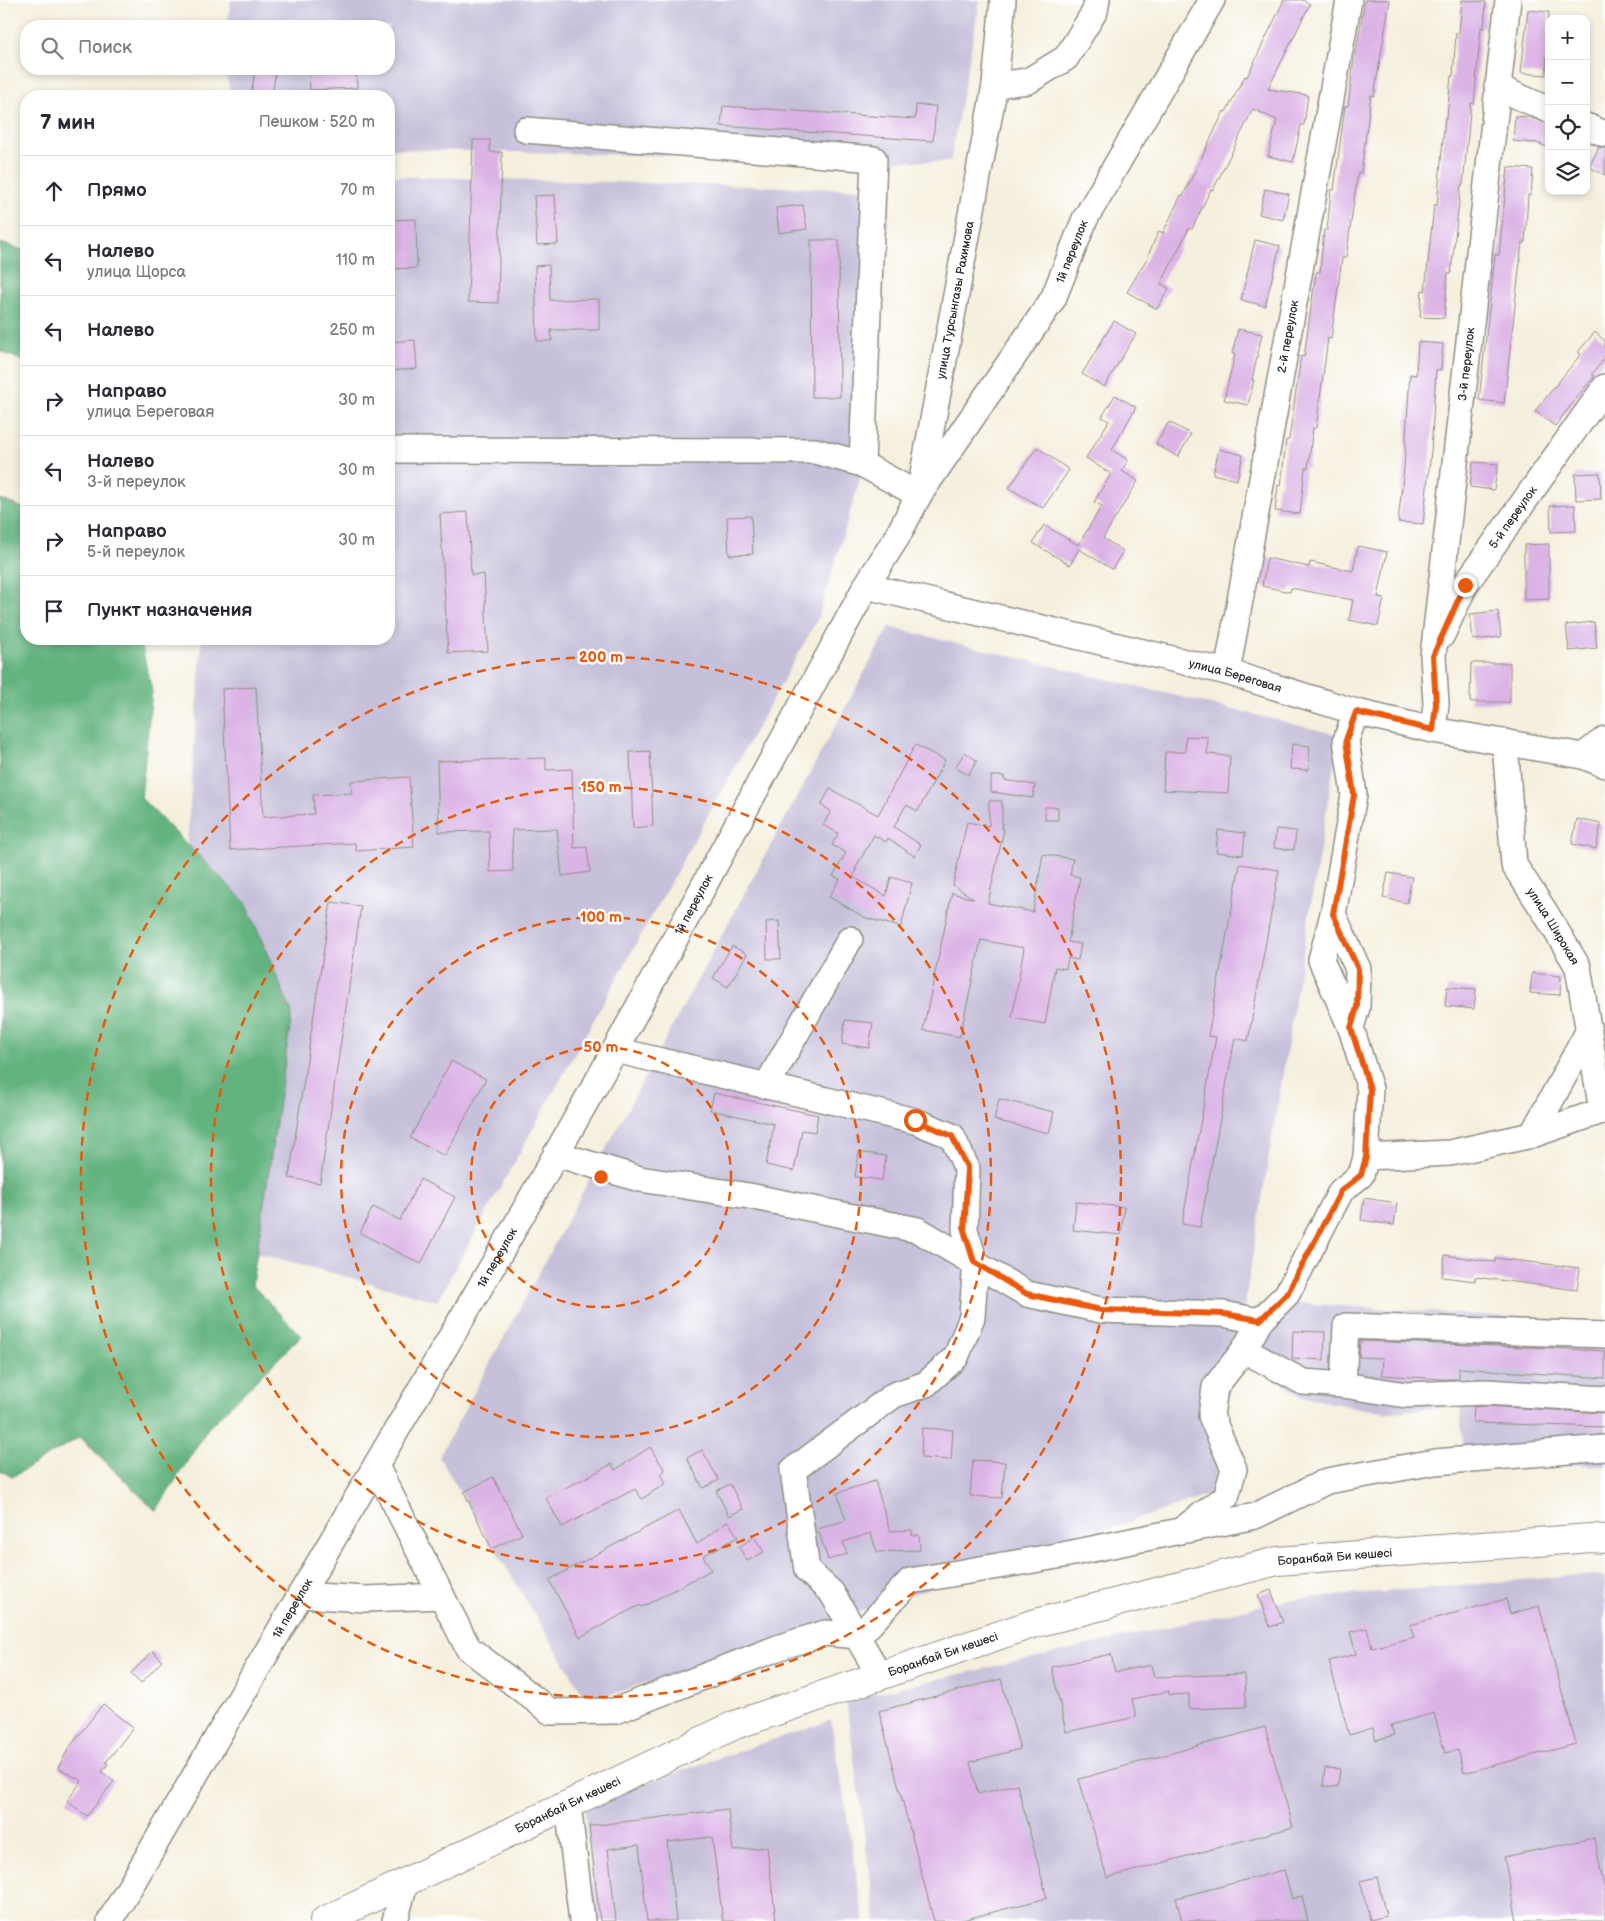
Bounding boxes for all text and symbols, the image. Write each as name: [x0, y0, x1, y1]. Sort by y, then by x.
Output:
map controls: [1545, 15, 1590, 195]
button: +: [1545, 15, 1590, 60]
search box: [20, 20, 395, 75]
icon: search: [38, 34, 66, 62]
text: Поиск: [78, 36, 132, 59]
button: −: [1545, 60, 1590, 105]
button: locate: [1545, 105, 1590, 150]
text: 7 мин: [40, 110, 95, 135]
text: Пешком · 520 m: [259, 113, 375, 132]
button: layers: [1545, 150, 1590, 195]
icon: ahead: [40, 177, 68, 205]
text: Прямо: [87, 179, 147, 202]
text: 70 m: [340, 181, 375, 200]
street label: 1й переулок: [1053, 217, 1092, 286]
street label: улица Турсынгазы Рахимова: [933, 220, 977, 380]
text: Налево: [87, 240, 154, 263]
icon: left: [40, 247, 68, 275]
text: 110 m: [336, 251, 375, 270]
text: улица Щорса: [87, 263, 186, 282]
street label: 2-й переулок: [1274, 298, 1302, 374]
icon: left: [40, 317, 68, 345]
text: Налево: [87, 319, 154, 342]
text: 250 m: [329, 321, 375, 340]
street label: 3-й переулок: [1455, 326, 1478, 402]
text: Направо: [87, 380, 167, 403]
icon: right: [40, 387, 68, 415]
text: 30 m: [338, 391, 375, 410]
text: улица Береговая: [87, 403, 214, 422]
text: Налево: [87, 450, 154, 473]
icon: left: [40, 457, 68, 485]
text: 30 m: [338, 461, 375, 480]
text: 3-й переулок: [87, 473, 186, 492]
street label: 5-й переулок: [1486, 482, 1541, 552]
text: Направо: [87, 520, 167, 543]
icon: right: [40, 527, 68, 555]
text: 30 m: [338, 531, 375, 550]
text: 5-й переулок: [87, 543, 185, 562]
route end: [1454, 574, 1477, 597]
icon: arrive: [40, 597, 68, 625]
text: Пункт назначения: [87, 599, 252, 622]
text: 200 m: [579, 648, 623, 667]
street label: улица Береговая: [1187, 656, 1284, 696]
text: 150 m: [580, 778, 622, 797]
street label: 1й переулок: [671, 871, 716, 938]
street label: улица Широкая: [1524, 885, 1583, 968]
text: 100 m: [580, 908, 622, 927]
text: 50 m: [584, 1038, 619, 1057]
route start: [904, 1109, 927, 1132]
centre of rings: [592, 1168, 610, 1186]
street label: 1й переулок: [474, 1225, 521, 1290]
street label: Боранбай Би көшесі: [1277, 1545, 1393, 1568]
street label: 1й переулок: [269, 1575, 316, 1641]
street label: Боранбай Би көшесі: [886, 1629, 1000, 1680]
street label: Боранбай Би көшесі: [513, 1773, 623, 1836]

